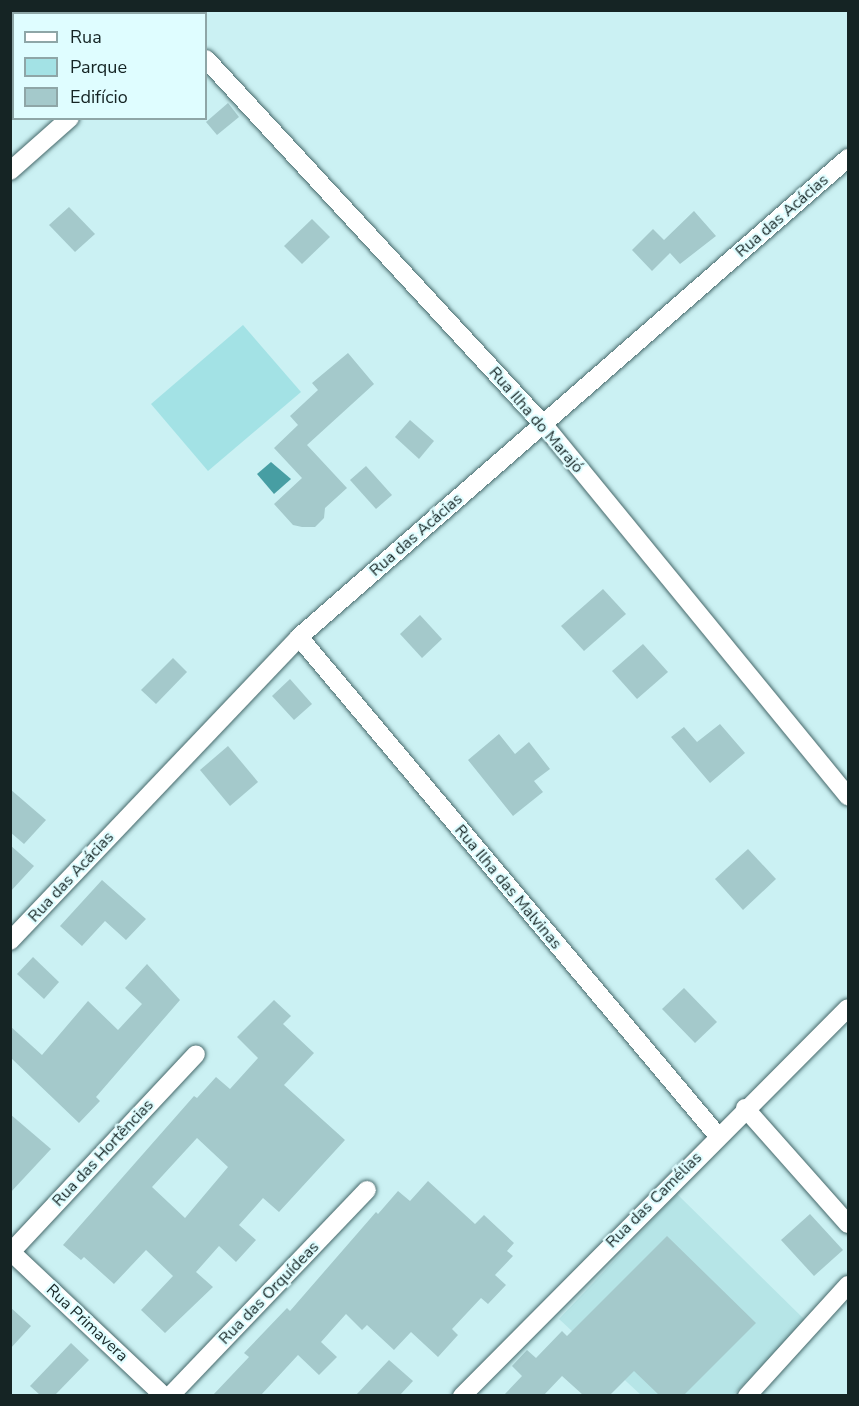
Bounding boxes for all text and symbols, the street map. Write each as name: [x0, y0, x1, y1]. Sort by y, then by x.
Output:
legend: [12, 12, 207, 120]
text: Rua: [70, 25, 102, 49]
text: Parque: [70, 55, 127, 79]
text: Edifício: [70, 85, 128, 109]
street label: Rua das Acácias: [732, 171, 832, 261]
street label: Rua Ilha do Marajó: [485, 363, 587, 477]
street label: Rua das Acácias: [366, 490, 466, 580]
street label: Rua Ilha das Malvinas: [450, 821, 566, 953]
street label: Rua das Acácias: [24, 828, 118, 926]
street label: Rua das Hortências: [48, 1095, 158, 1211]
street label: Rua das Camélias: [602, 1148, 706, 1252]
street label: Rua das Orquídeas: [215, 1237, 323, 1349]
street label: Rua Primavera: [42, 1280, 132, 1366]

